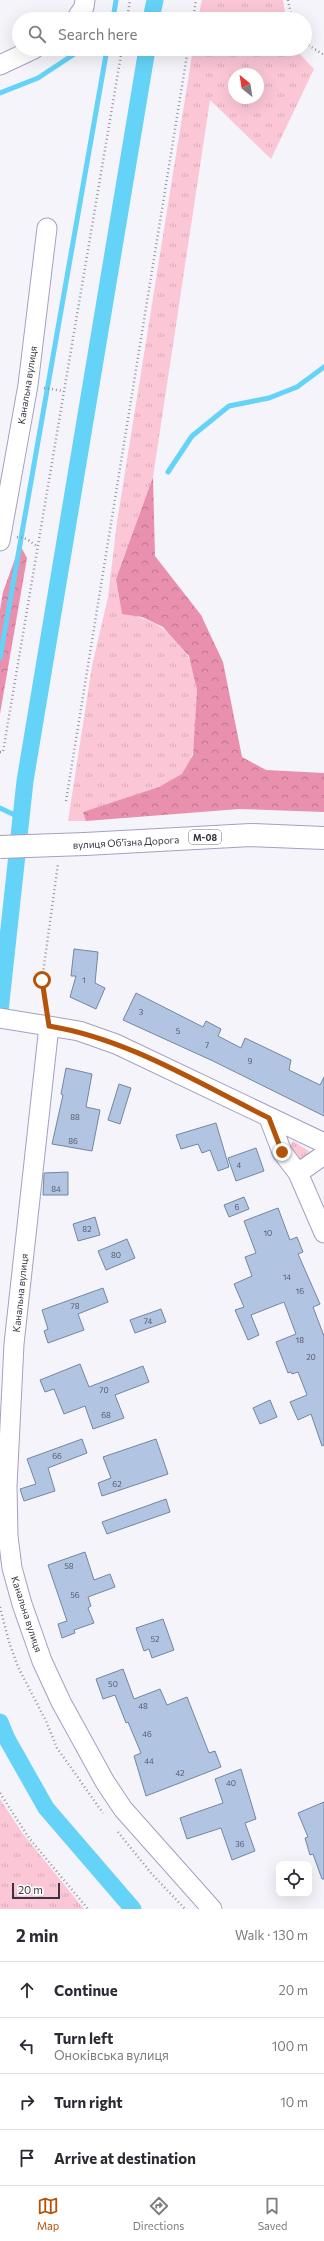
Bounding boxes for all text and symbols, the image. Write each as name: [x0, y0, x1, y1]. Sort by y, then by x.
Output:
search box: [12, 12, 312, 56]
icon: search: [26, 23, 48, 45]
text: Search here: [58, 25, 137, 43]
north arrow: [228, 68, 264, 104]
street label: Канальна вулиця: [15, 345, 39, 425]
road number: М-08: [189, 830, 221, 844]
street label: вулиця Обʼїзна Дорога: [72, 833, 180, 851]
route start: [33, 971, 51, 989]
house number: 1: [82, 975, 86, 985]
house number: 3: [139, 1007, 144, 1017]
house number: 5: [176, 1026, 181, 1036]
house number: 7: [205, 1040, 209, 1050]
house number: 9: [248, 1056, 253, 1066]
house number: 88: [70, 1112, 80, 1122]
house number: 86: [68, 1136, 78, 1146]
route end: [273, 1143, 291, 1161]
house number: 4: [237, 1160, 242, 1170]
house number: 84: [51, 1184, 61, 1194]
house number: 6: [235, 1202, 240, 1212]
house number: 82: [82, 1224, 92, 1234]
house number: 10: [264, 1228, 272, 1238]
house number: 80: [111, 1250, 121, 1260]
street label: Канальна вулиця: [10, 1253, 30, 1333]
house number: 14: [283, 1272, 291, 1282]
house number: 16: [296, 1286, 304, 1296]
house number: 78: [70, 1301, 80, 1311]
house number: 74: [144, 1316, 152, 1326]
house number: 18: [296, 1335, 304, 1345]
house number: 20: [306, 1352, 316, 1362]
house number: 70: [99, 1385, 109, 1395]
house number: 68: [101, 1410, 111, 1420]
house number: 66: [52, 1451, 62, 1461]
house number: 62: [112, 1479, 122, 1489]
house number: 58: [64, 1561, 74, 1571]
street label: Канальна вулиця: [9, 1574, 45, 1654]
house number: 56: [70, 1590, 80, 1600]
house number: 52: [150, 1634, 160, 1644]
house number: 50: [108, 1679, 118, 1689]
house number: 48: [138, 1701, 148, 1711]
house number: 46: [142, 1729, 152, 1739]
house number: 44: [144, 1756, 154, 1766]
house number: 42: [175, 1768, 185, 1778]
house number: 40: [226, 1778, 236, 1788]
house number: 36: [235, 1839, 245, 1849]
map controls: [276, 1861, 312, 1897]
button: locate: [276, 1861, 312, 1897]
scale bar: [12, 1881, 60, 1900]
text: 20 m: [18, 1883, 43, 1896]
text: 2 min: [16, 1925, 58, 1946]
text: Walk · 130 m: [235, 1927, 308, 1943]
icon: ahead: [16, 1979, 38, 2001]
text: Continue: [54, 1981, 118, 1999]
text: 20 m: [279, 1982, 308, 1998]
text: Turn left: [54, 2029, 113, 2047]
icon: left: [16, 2035, 38, 2057]
text: 100 m: [272, 2038, 308, 2054]
text: Оноківська вулиця: [54, 2047, 169, 2063]
icon: right: [16, 2091, 38, 2113]
text: Turn right: [54, 2093, 123, 2111]
text: 10 m: [280, 2094, 308, 2110]
icon: arrive: [16, 2147, 38, 2169]
text: Arrive at destination: [54, 2149, 196, 2167]
tab: Map: [37, 2195, 59, 2232]
tab: Directions: [133, 2195, 184, 2232]
tab: Saved: [258, 2195, 287, 2232]

